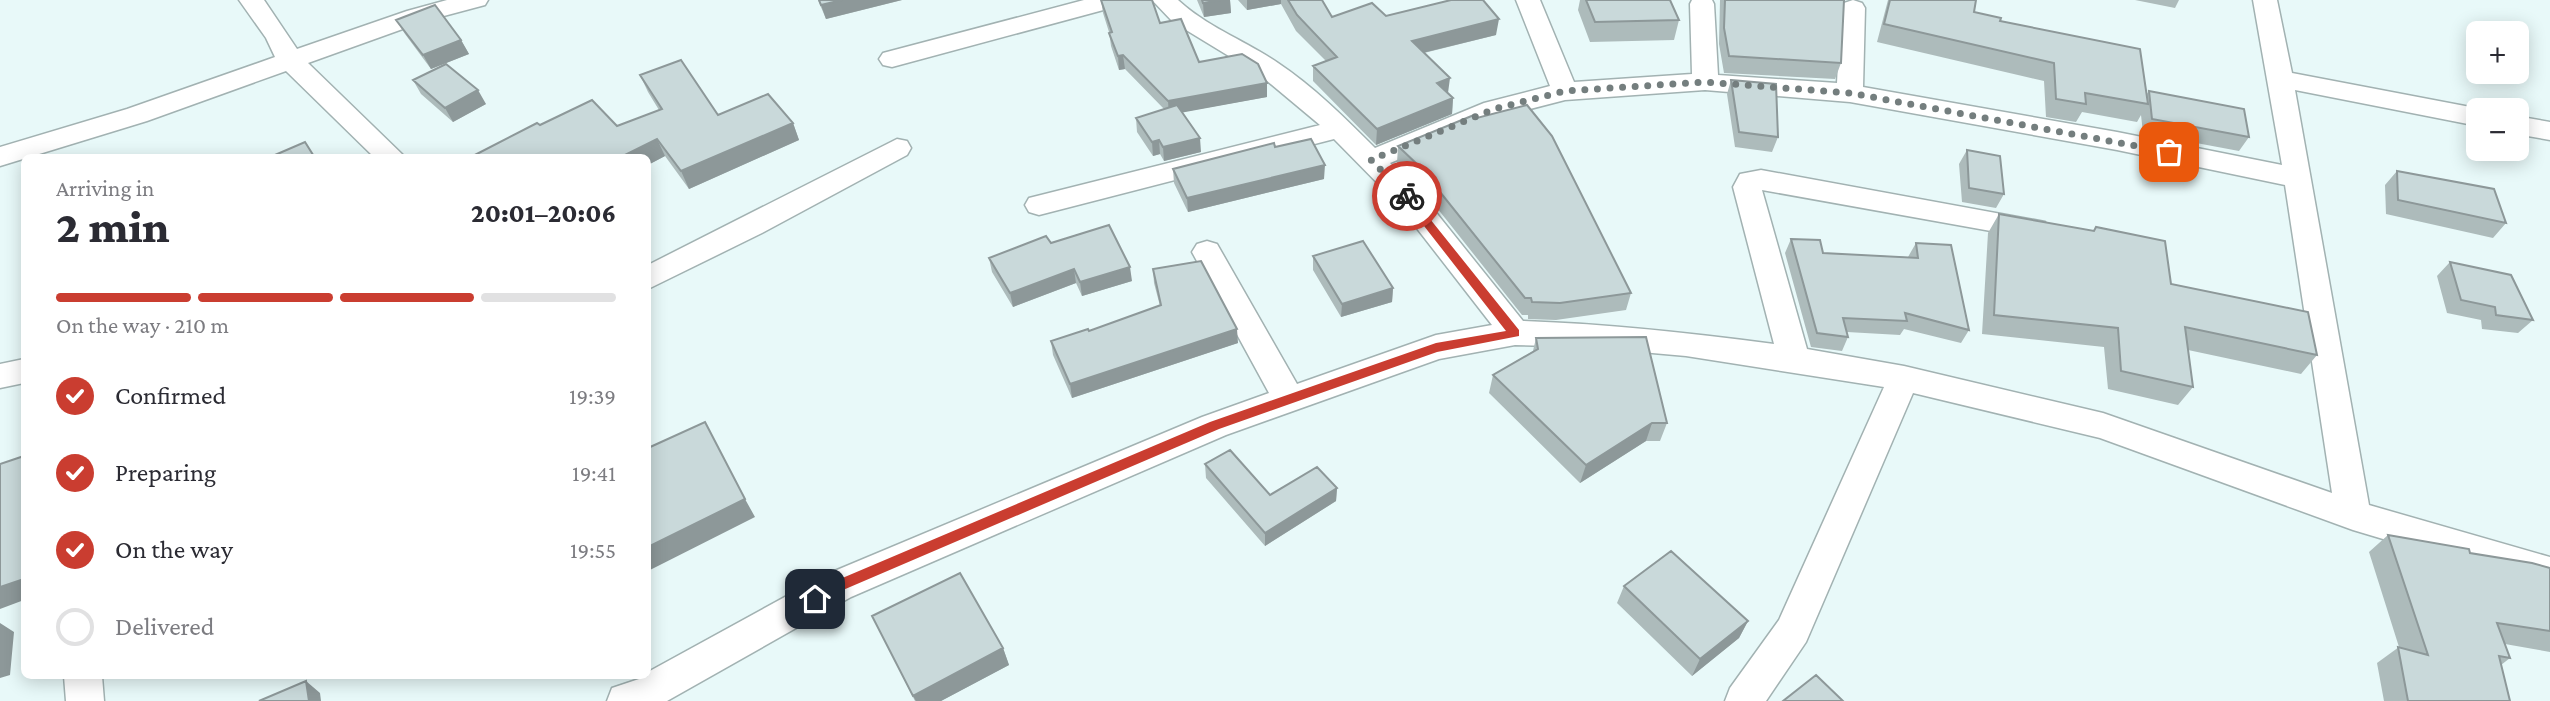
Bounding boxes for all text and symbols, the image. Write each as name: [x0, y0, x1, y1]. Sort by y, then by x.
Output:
map controls: [2466, 21, 2529, 161]
button: +: [2466, 21, 2529, 84]
button: −: [2466, 98, 2529, 161]
pin: [2139, 122, 2199, 182]
icon: bag: [2150, 133, 2188, 171]
courier: [1372, 161, 1442, 231]
text: Arriving in: [56, 175, 154, 201]
icon: bike: [1388, 177, 1426, 215]
text: 20:01–20:06: [471, 199, 616, 228]
text: 2 min: [56, 201, 170, 252]
text: On the way · 210 m: [56, 312, 229, 338]
icon: check: [56, 377, 94, 415]
text: Confirmed: [115, 381, 226, 410]
text: 19:39: [569, 383, 616, 409]
icon: check: [56, 454, 94, 492]
text: Preparing: [115, 458, 216, 487]
text: 19:41: [572, 460, 616, 486]
icon: check: [56, 531, 94, 569]
text: On the way: [115, 535, 233, 564]
text: 19:55: [570, 537, 616, 563]
pin: [785, 569, 845, 629]
icon: home: [796, 580, 834, 618]
text: Delivered: [115, 612, 214, 641]

